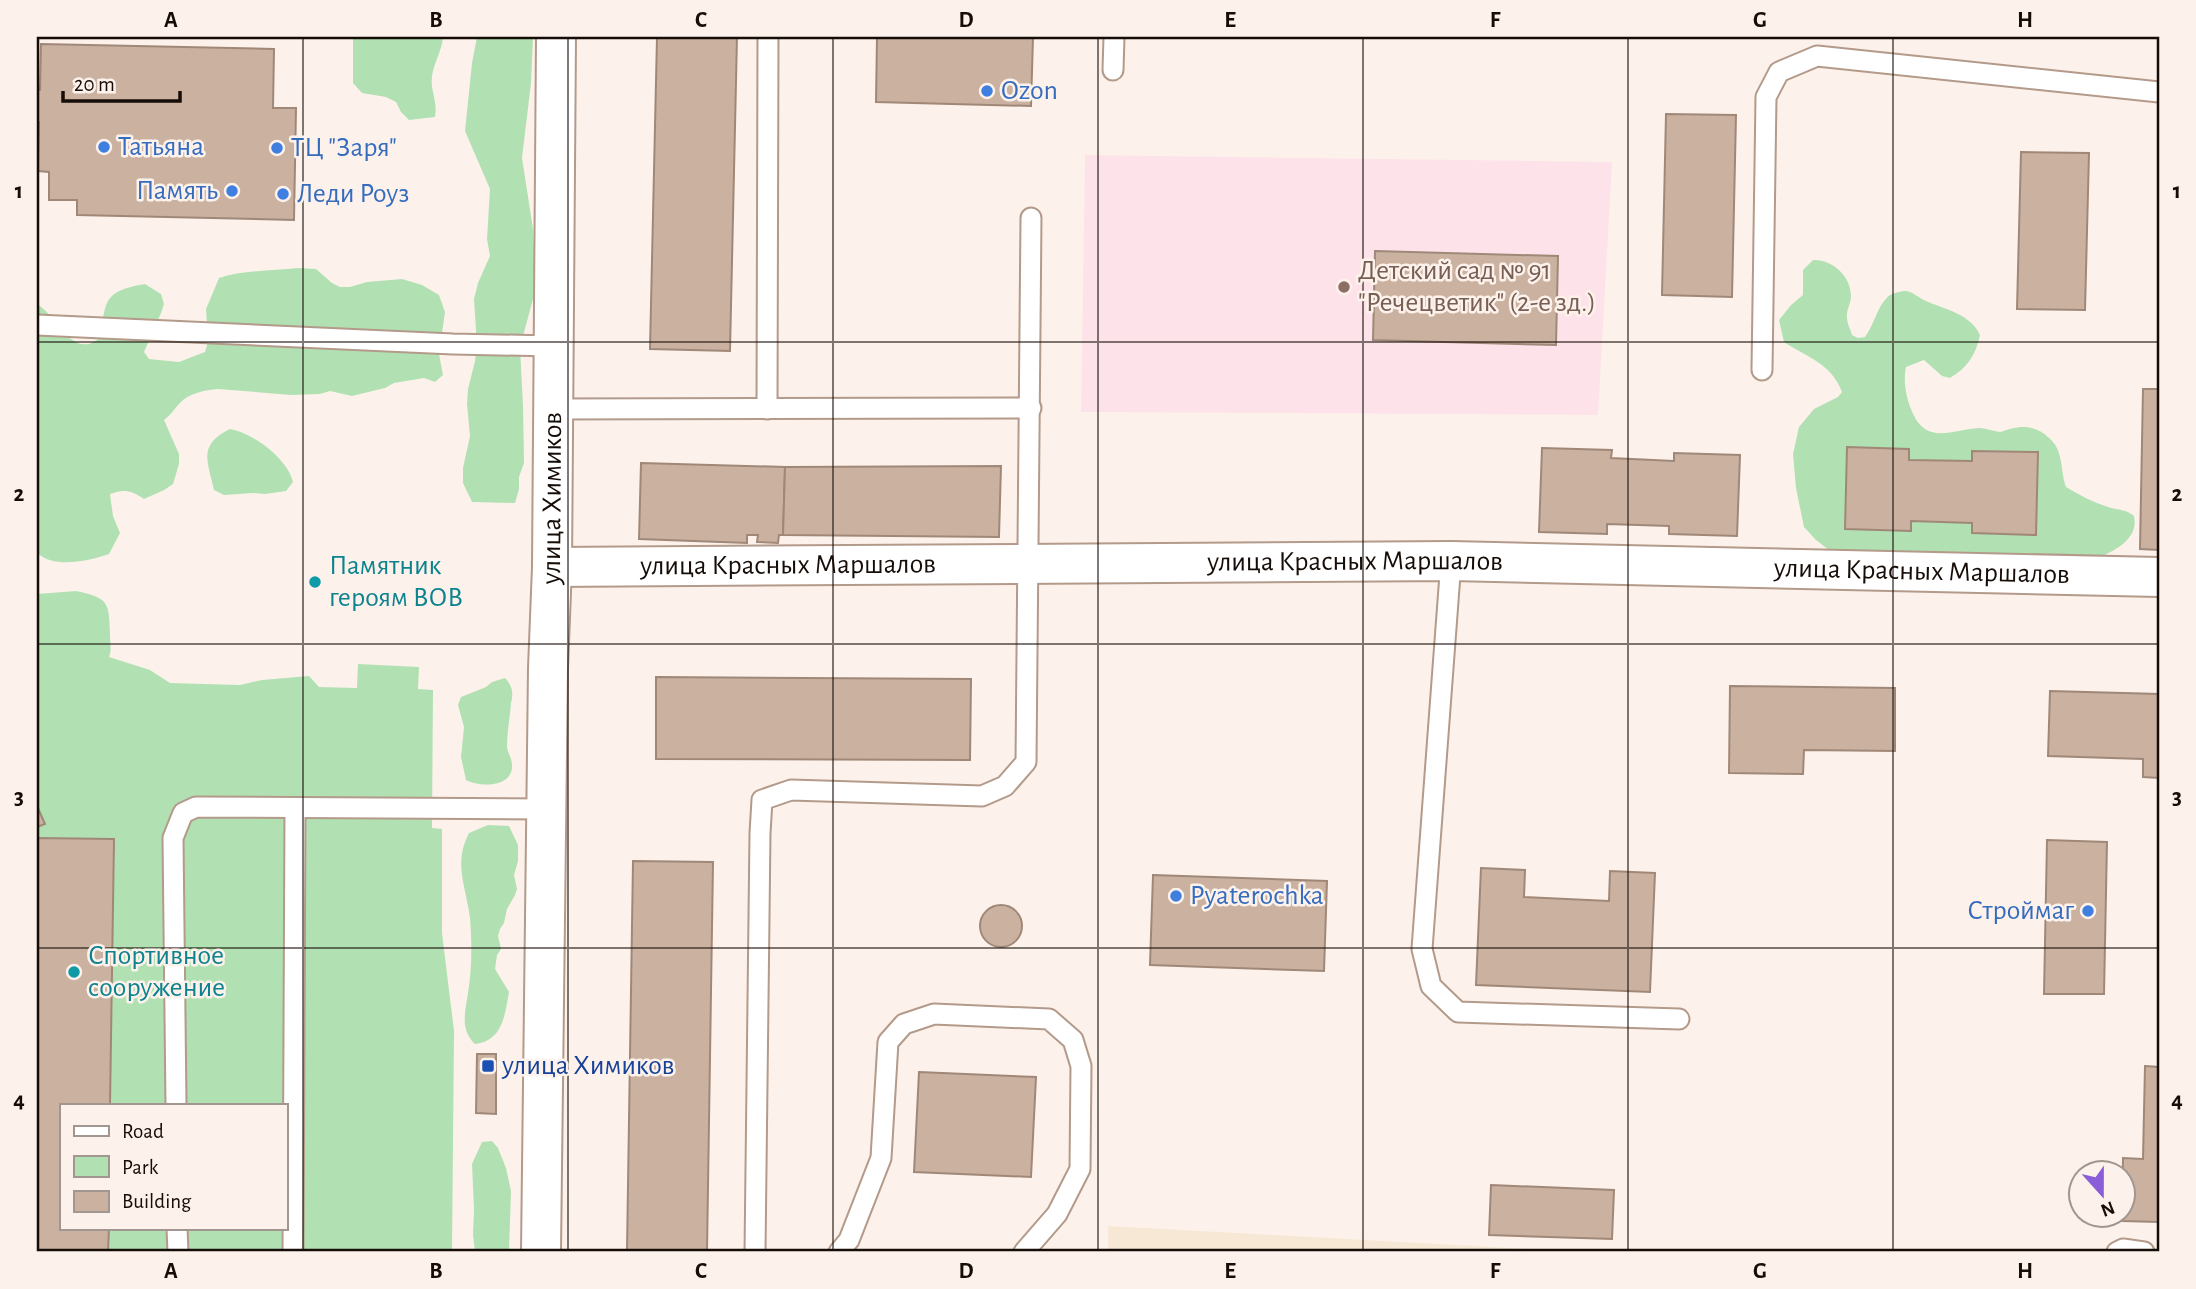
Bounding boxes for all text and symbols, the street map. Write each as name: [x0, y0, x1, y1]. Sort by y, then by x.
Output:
text: A: [164, 9, 178, 32]
text: B: [429, 9, 443, 32]
text: C: [695, 9, 707, 32]
text: D: [958, 9, 974, 32]
text: E: [1224, 9, 1236, 32]
text: F: [1490, 9, 1501, 32]
text: G: [1753, 9, 1767, 32]
text: H: [2017, 9, 2033, 32]
scale bar: [63, 60, 180, 104]
text: 20 m: [74, 74, 115, 95]
place label: Ozon: [1001, 77, 1058, 105]
marker: Ozon: [979, 83, 995, 99]
place label: Татьяна: [118, 133, 204, 161]
place label: ТЦ "Заря": [291, 134, 397, 162]
marker: Татьяна: [96, 139, 112, 155]
marker: ТЦ "Заря": [269, 140, 285, 156]
place label: Память: [136, 177, 218, 205]
text: 1: [15, 180, 23, 203]
place label: Леди Роуз: [297, 180, 409, 208]
text: 1: [2173, 180, 2181, 203]
marker: Память: [224, 183, 240, 199]
marker: Леди Роуз: [275, 186, 291, 202]
place label: Детский сад № 91 "Речецветик" (2-е зд.): [1358, 257, 1596, 317]
marker: Детский сад № 91 "Речецветик" (2-е зд.): [1336, 279, 1352, 295]
street label: улица Химиков: [537, 412, 567, 586]
text: 2: [14, 483, 25, 506]
text: 2: [2172, 483, 2183, 506]
street label: улица Красных Маршалов: [1206, 547, 1503, 577]
street label: улица Красных Маршалов: [639, 550, 936, 580]
place label: Памятник героям ВОВ: [329, 552, 463, 612]
street label: улица Красных Маршалов: [1773, 554, 2070, 589]
marker: Памятник героям ВОВ: [307, 574, 323, 590]
text: 3: [14, 786, 24, 809]
text: 3: [2172, 786, 2182, 809]
place label: Pyaterochka: [1190, 882, 1324, 910]
marker: Pyaterochka: [1168, 888, 1184, 904]
place label: Строймаг: [1967, 897, 2074, 925]
marker: Строймаг: [2080, 903, 2096, 919]
place label: Спортивное сооружение: [88, 942, 225, 1002]
marker: Спортивное сооружение: [66, 964, 82, 980]
place label: улица Химиков: [501, 1052, 674, 1080]
marker: улица Химиков: [480, 1058, 496, 1074]
text: 4: [13, 1089, 25, 1112]
text: 4: [2171, 1089, 2183, 1112]
legend: [60, 1104, 287, 1230]
text: Road: [122, 1121, 164, 1142]
text: Park: [122, 1157, 159, 1178]
north arrow: [2066, 1160, 2136, 1230]
text: Building: [122, 1191, 192, 1212]
text: N: [2098, 1197, 2117, 1220]
text: A: [164, 1260, 178, 1283]
text: B: [429, 1260, 443, 1283]
text: C: [695, 1260, 707, 1283]
text: D: [958, 1260, 974, 1283]
text: E: [1224, 1260, 1236, 1283]
text: F: [1490, 1260, 1501, 1283]
text: G: [1753, 1260, 1767, 1283]
text: H: [2017, 1260, 2033, 1283]

